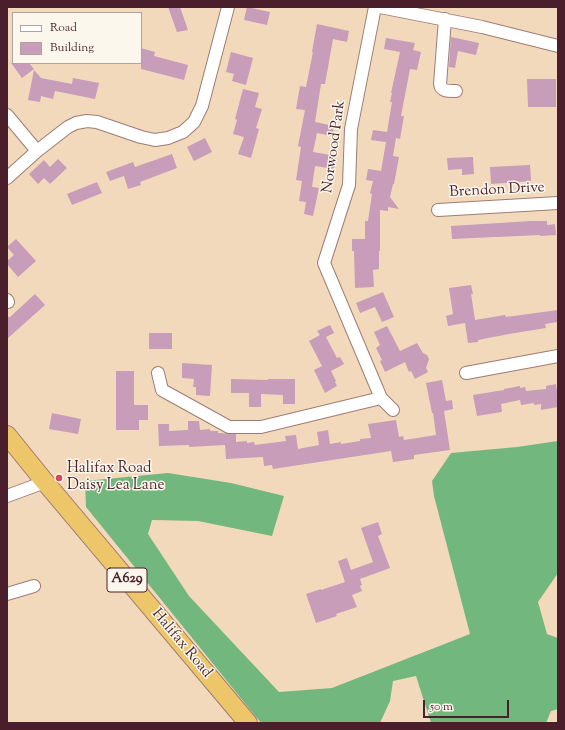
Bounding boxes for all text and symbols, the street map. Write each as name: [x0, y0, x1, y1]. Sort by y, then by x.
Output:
legend: [12, 12, 142, 64]
text: Road: [50, 19, 77, 37]
text: Building: [50, 39, 94, 57]
street label: Norwood Park: [320, 100, 350, 194]
street label: Brendon Drive: [449, 180, 545, 202]
place label: Halifax Road Daisy Lea Lane: [67, 460, 164, 495]
marker: Halifax Road Daisy Lea Lane: [54, 473, 64, 483]
road number: A629: [107, 568, 147, 592]
street label: Halifax Road: [147, 606, 215, 682]
scale bar: [425, 692, 511, 718]
text: 50 m: [430, 698, 453, 716]

